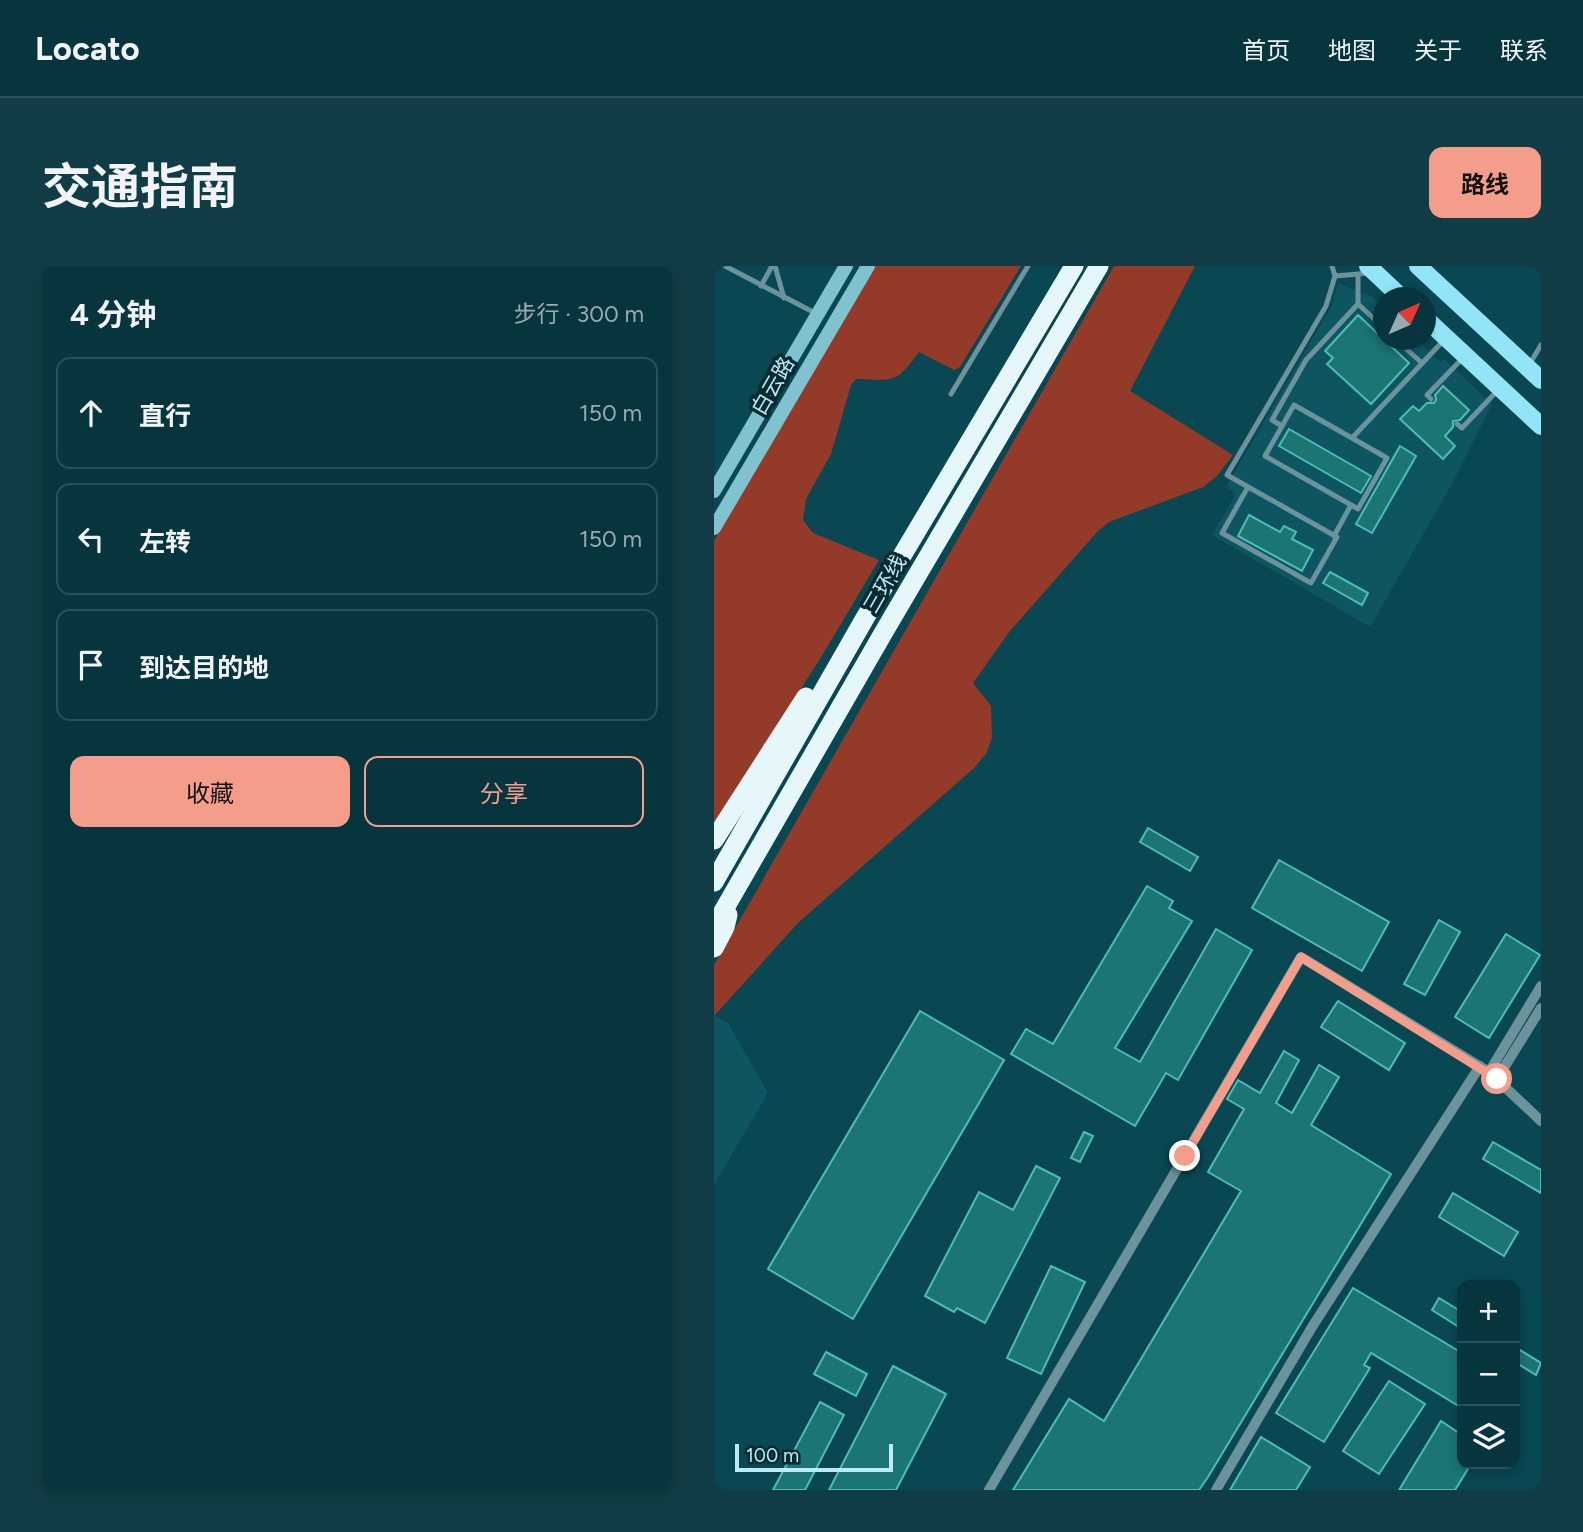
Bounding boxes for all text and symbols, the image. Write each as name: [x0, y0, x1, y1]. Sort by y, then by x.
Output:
text: Locato: [35, 29, 140, 68]
text: 首页: [1242, 36, 1290, 65]
text: 地图: [1328, 36, 1376, 65]
text: 关于: [1414, 36, 1462, 65]
text: 联系: [1500, 36, 1548, 65]
button: 路线: [1429, 147, 1541, 218]
text: 交通指南: [42, 157, 238, 216]
north arrow: [1373, 287, 1436, 350]
text: 4 分钟: [70, 296, 156, 333]
text: 步行 · 300 m: [514, 300, 644, 328]
street label: 白云路: [746, 352, 799, 419]
icon: ahead: [72, 394, 110, 432]
text: 150 m: [579, 399, 642, 427]
text: 直行: [139, 400, 191, 432]
icon: left: [72, 520, 110, 558]
text: 150 m: [579, 525, 642, 553]
text: 左转: [139, 526, 191, 558]
street label: 三环线: [858, 550, 911, 617]
icon: arrive: [72, 646, 110, 684]
text: 到达目的地: [139, 652, 269, 684]
button: 收藏: [70, 756, 350, 827]
button: 分享: [364, 756, 644, 827]
route start: [1481, 1063, 1512, 1094]
route end: [1169, 1140, 1200, 1171]
map controls: [1457, 1280, 1520, 1469]
button: +: [1457, 1280, 1520, 1343]
button: −: [1457, 1343, 1520, 1406]
button: layers: [1457, 1406, 1520, 1469]
scale bar: [735, 1441, 892, 1473]
text: 100 m: [746, 1444, 799, 1467]

